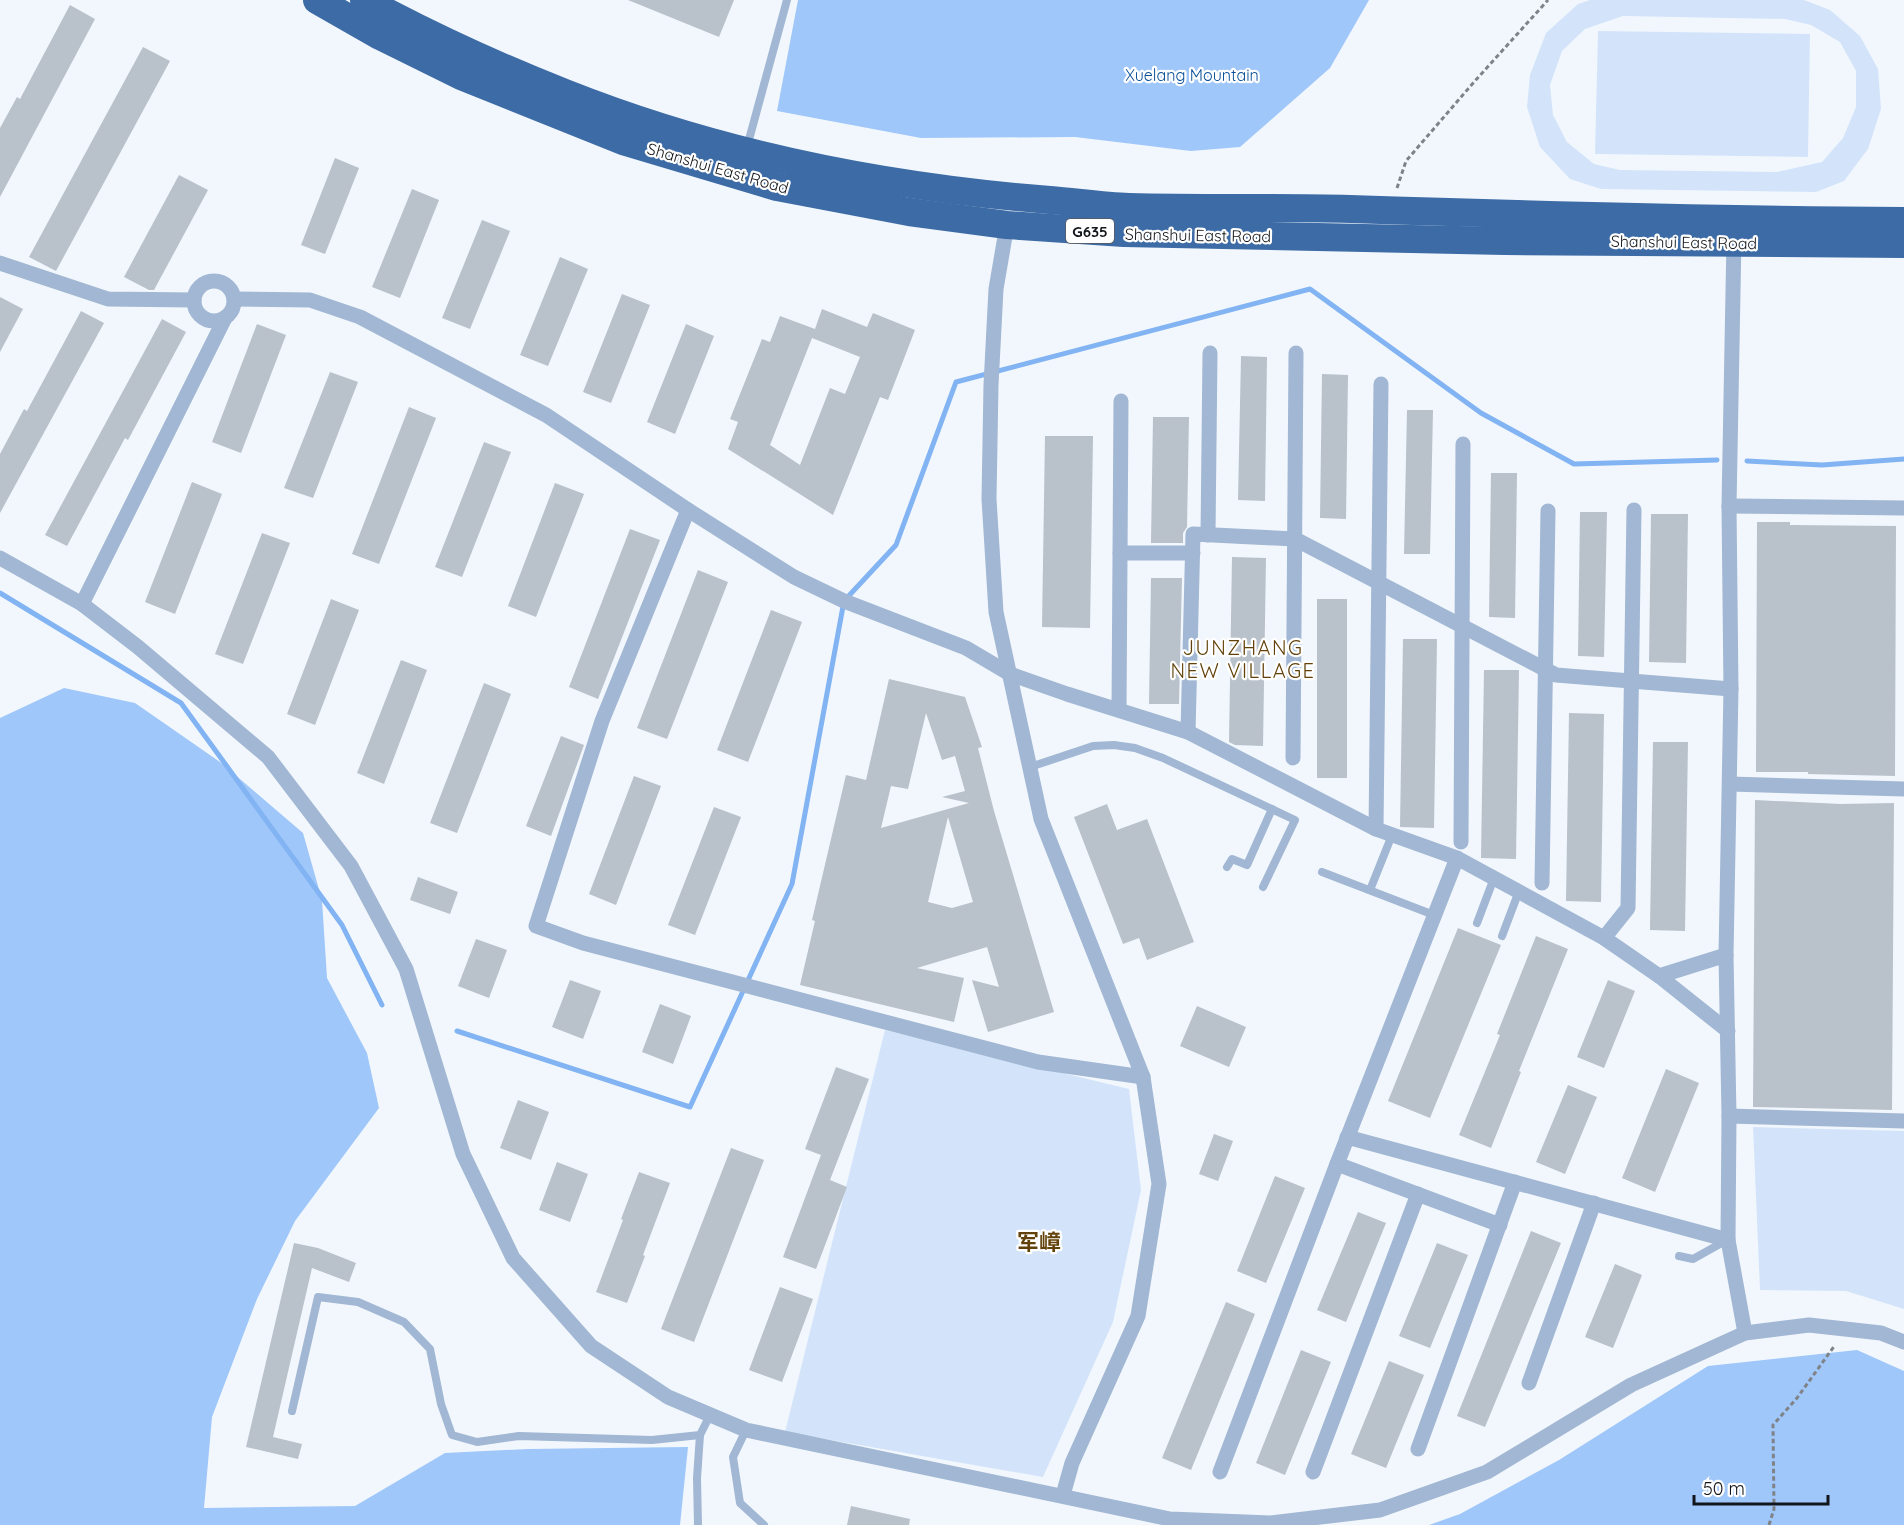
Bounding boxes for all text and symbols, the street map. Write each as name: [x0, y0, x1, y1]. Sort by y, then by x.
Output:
park label: Xuelang Mountain: [1125, 65, 1259, 85]
street label: Shanshui East Road: [645, 138, 791, 198]
road number: G635: [1066, 219, 1114, 243]
street label: Shanshui East Road: [1125, 224, 1271, 246]
street label: Shanshui East Road: [1611, 231, 1757, 253]
district label: JUNZHANG NEW VILLAGE: [1171, 635, 1315, 683]
district label: 军嶂: [1017, 1228, 1061, 1256]
scale bar: [1694, 1468, 1828, 1506]
text: 50 m: [1703, 1477, 1745, 1500]

